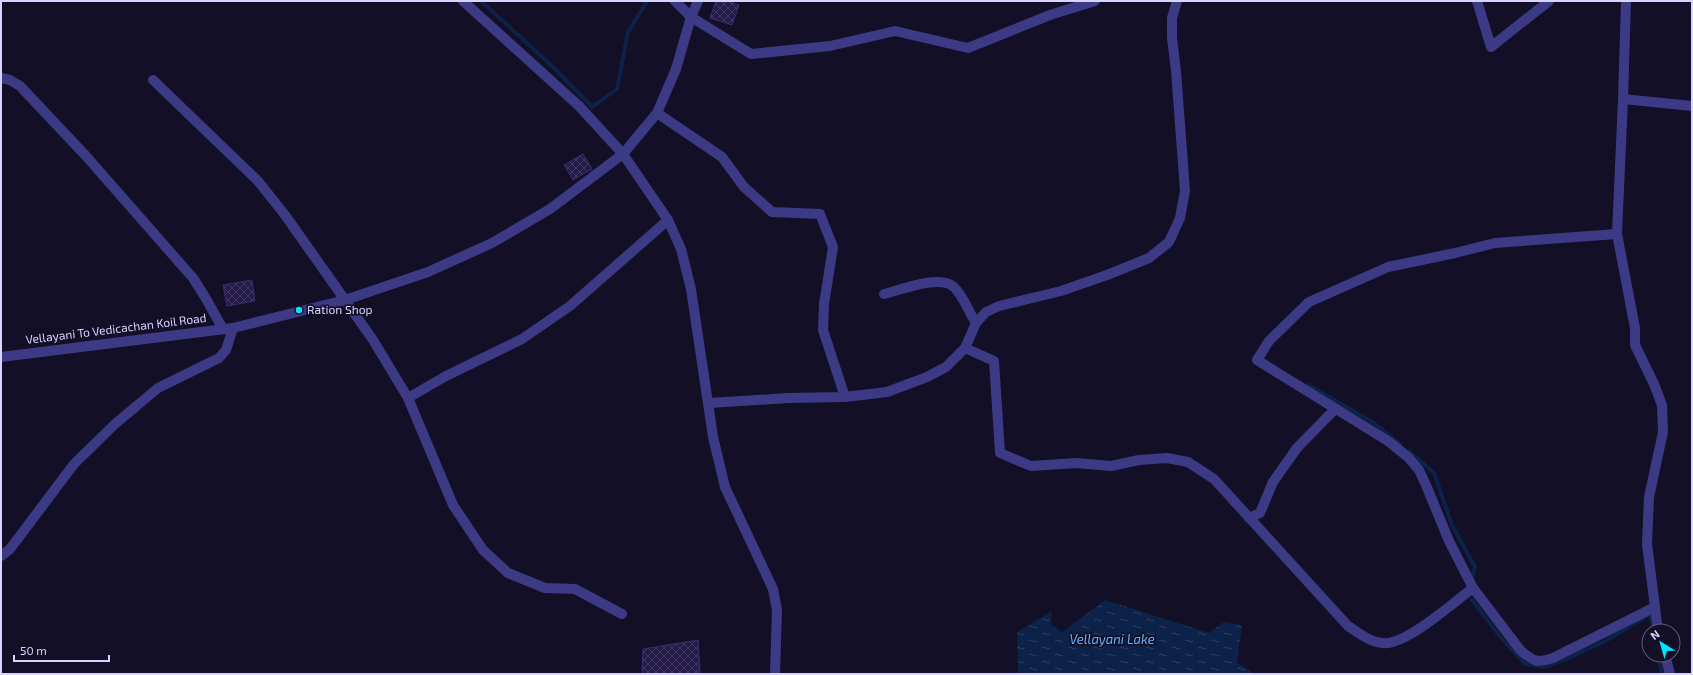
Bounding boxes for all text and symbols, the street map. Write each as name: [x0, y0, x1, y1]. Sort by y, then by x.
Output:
place label: Ration Shop: [307, 302, 373, 316]
marker: Ration Shop: [294, 305, 304, 315]
street label: Vellayani To Vedicachan Koil Road: [25, 310, 207, 346]
north arrow: [1641, 623, 1681, 663]
text: N: [1648, 627, 1662, 642]
water label: Vellayani Lake: [1069, 631, 1155, 647]
scale bar: [14, 637, 109, 663]
text: 50 m: [20, 643, 47, 657]

